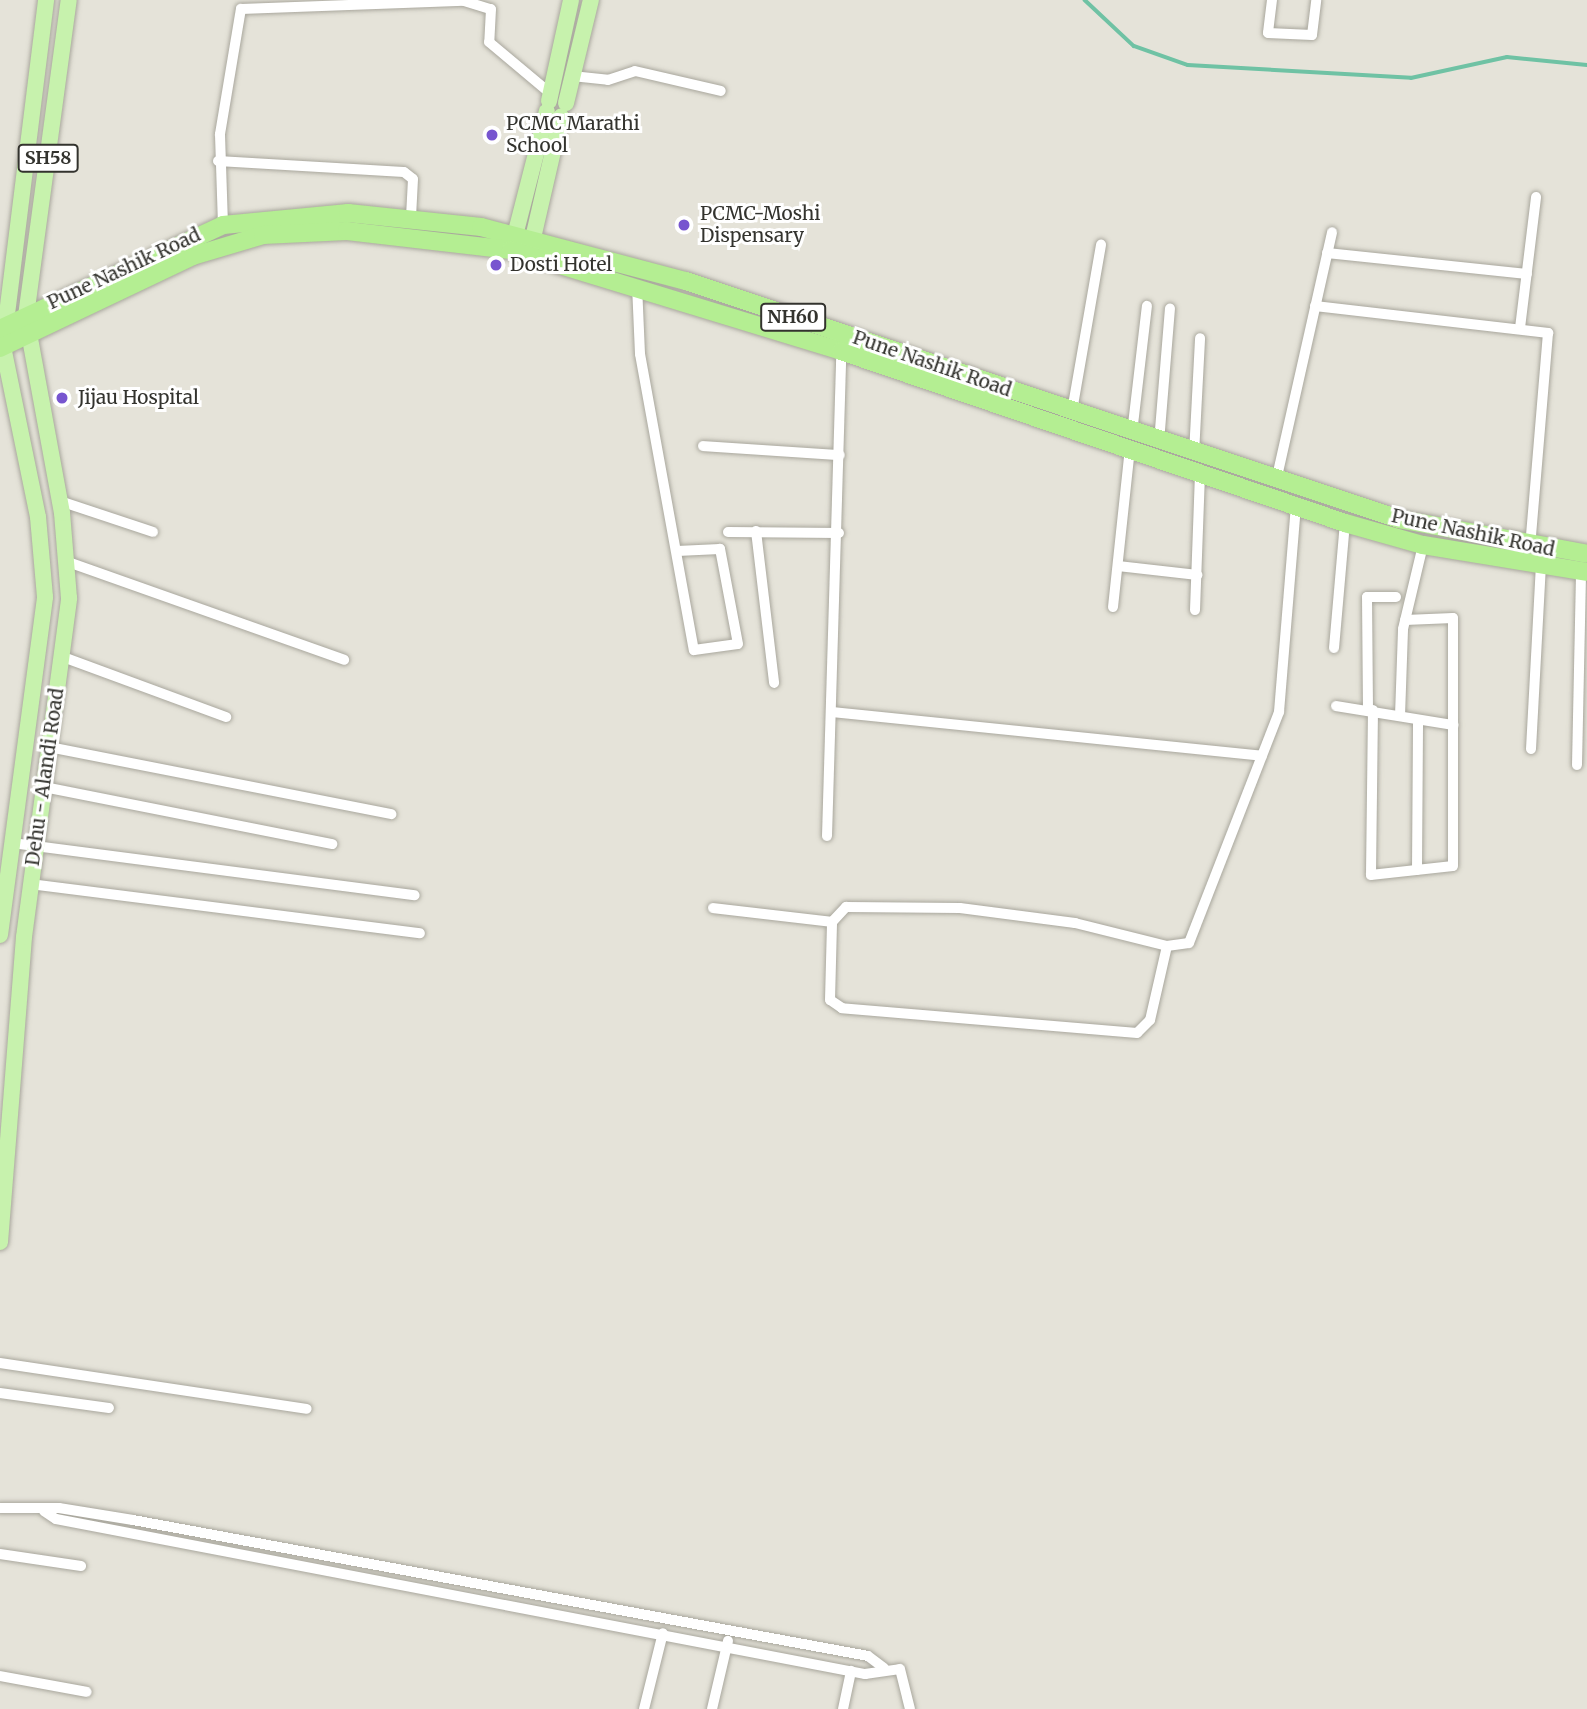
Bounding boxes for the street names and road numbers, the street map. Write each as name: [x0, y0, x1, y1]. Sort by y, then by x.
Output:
road number: SH58: [16, 144, 80, 173]
street label: Pune Nashik Road: [44, 224, 204, 314]
road number: NH60: [760, 302, 826, 332]
street label: Pune Nashik Road: [850, 326, 1014, 402]
street label: Pune Nashik Road: [1389, 505, 1557, 561]
street label: Dehu - Alandi Road: [21, 687, 69, 867]

